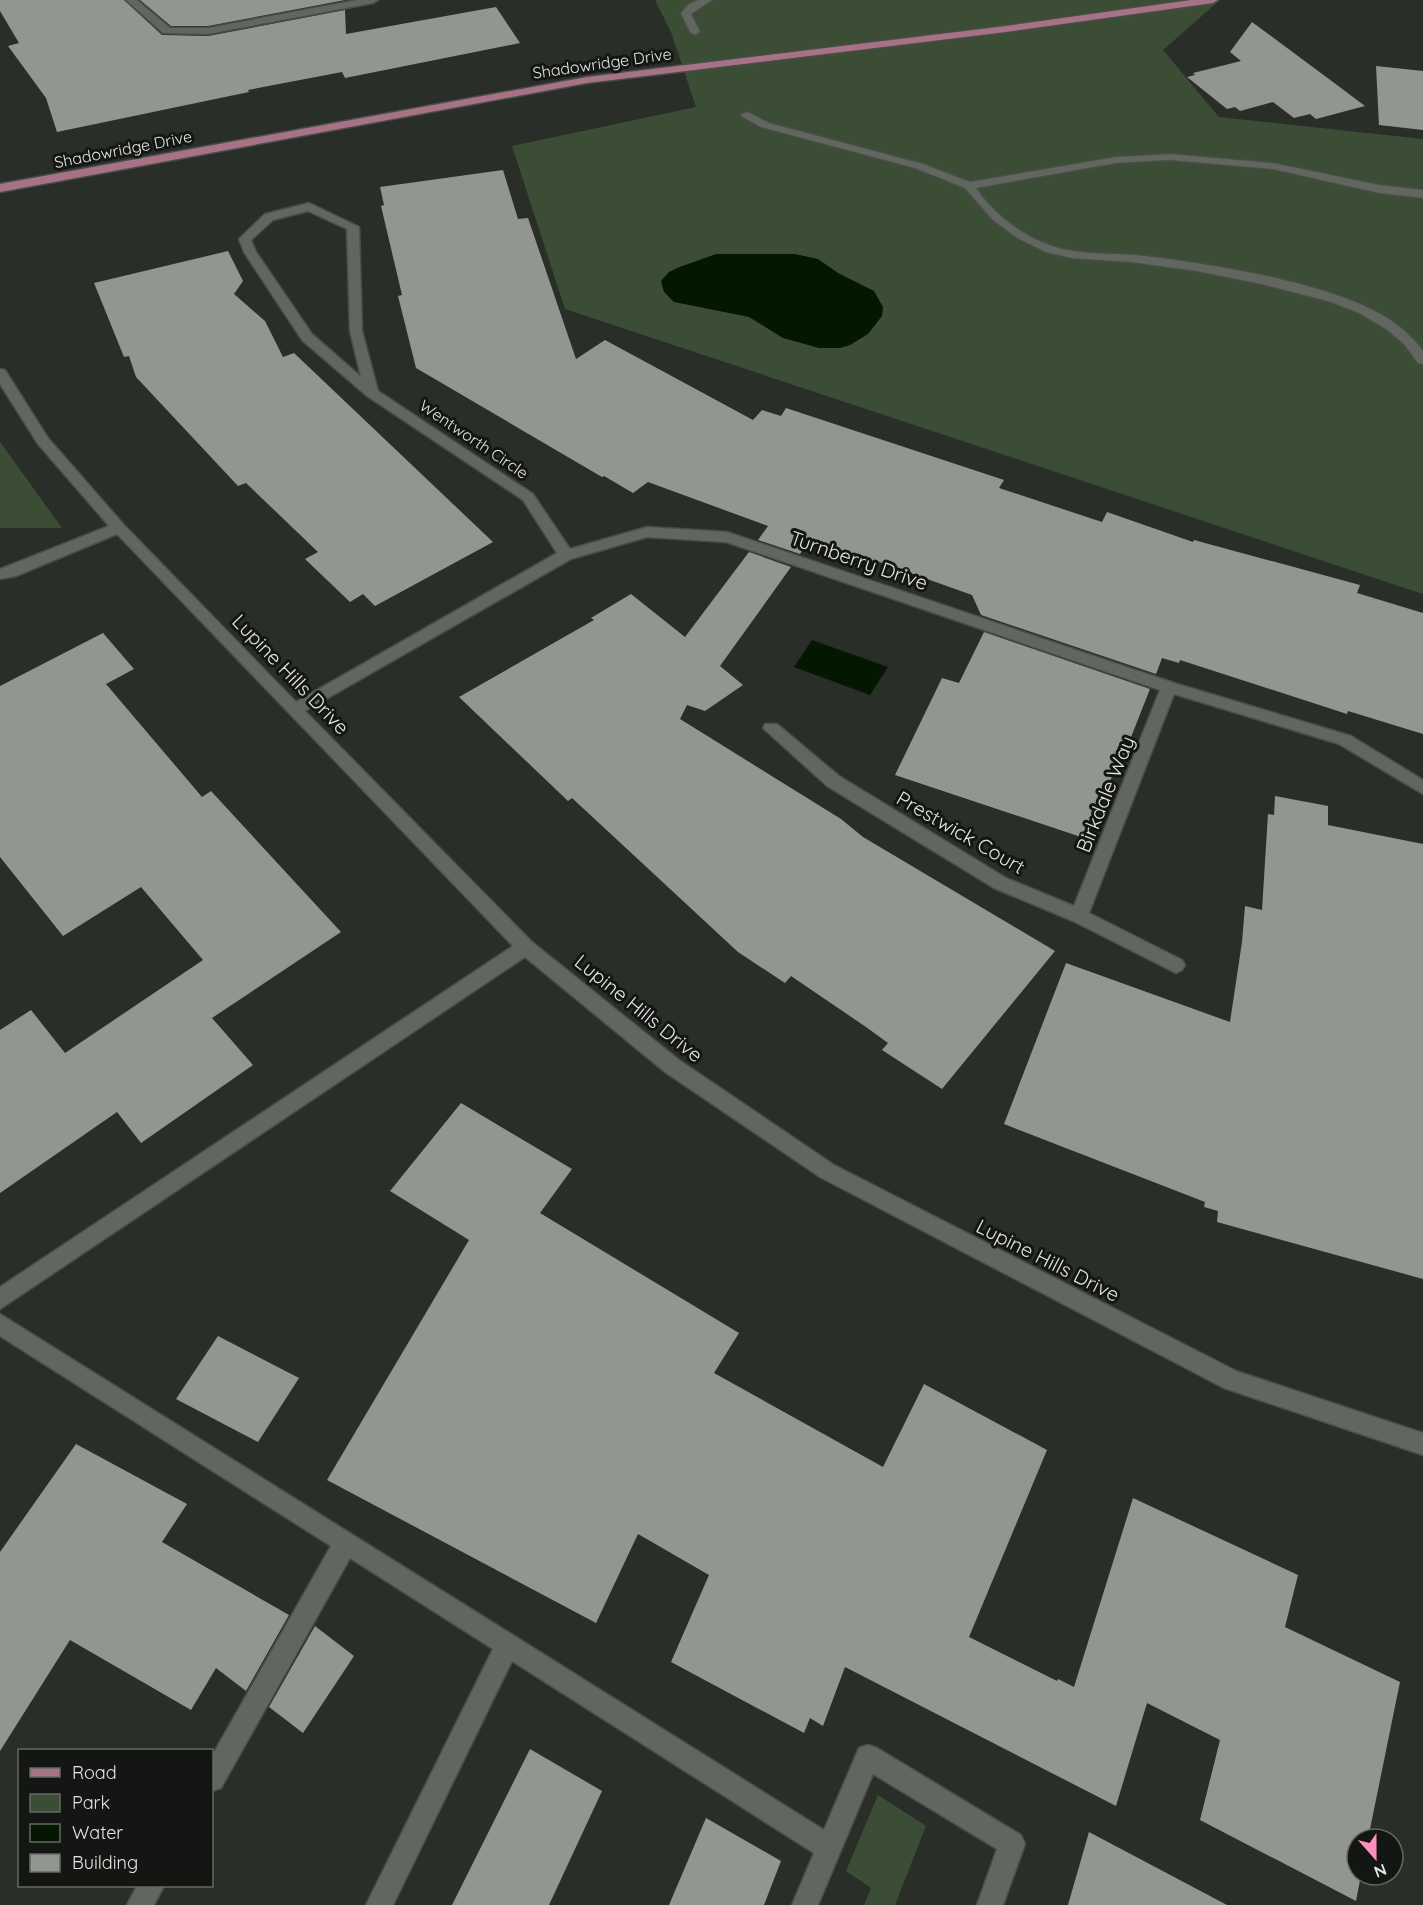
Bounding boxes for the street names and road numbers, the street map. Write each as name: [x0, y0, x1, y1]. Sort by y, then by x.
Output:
street label: Shadowridge Drive: [531, 43, 673, 83]
street label: Shadowridge Drive: [52, 126, 194, 172]
street label: Wentworth Circle: [416, 395, 532, 483]
street label: Turnberry Drive: [787, 525, 931, 595]
street label: Lupine Hills Drive: [227, 609, 355, 739]
street label: Birkdale Way: [1070, 732, 1140, 856]
street label: Prestwick Court: [892, 785, 1030, 879]
street label: Lupine Hills Drive: [570, 949, 708, 1067]
street label: Lupine Hills Drive: [972, 1213, 1124, 1307]

